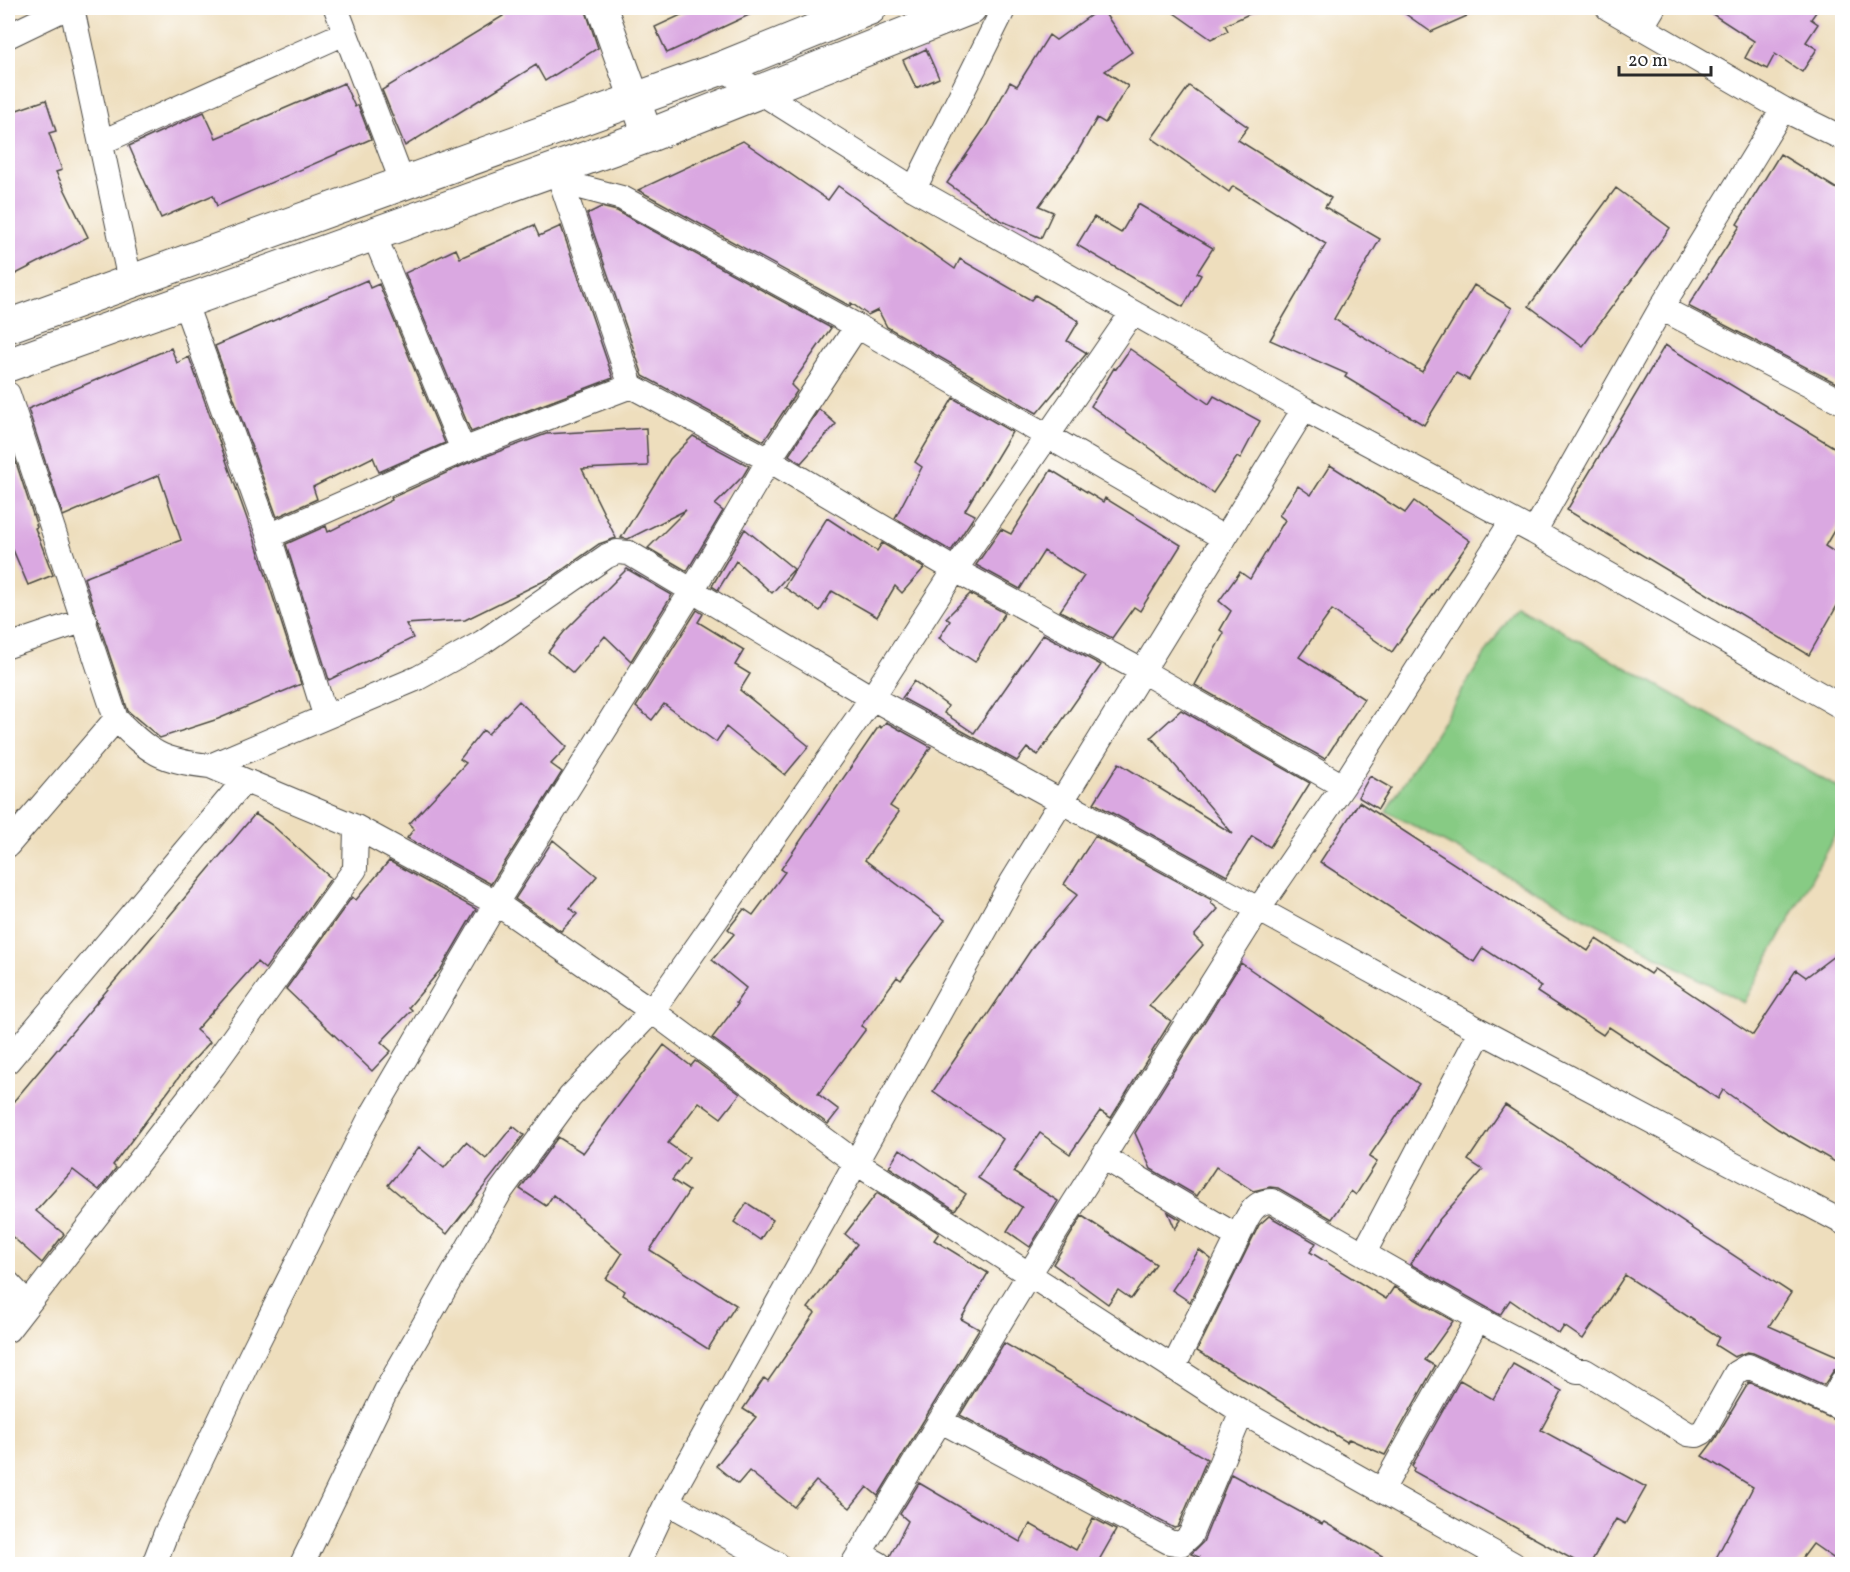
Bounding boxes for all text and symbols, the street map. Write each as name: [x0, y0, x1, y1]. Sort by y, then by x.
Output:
scale bar: [1619, 39, 1710, 77]
text: 20 m: [1628, 49, 1668, 74]

